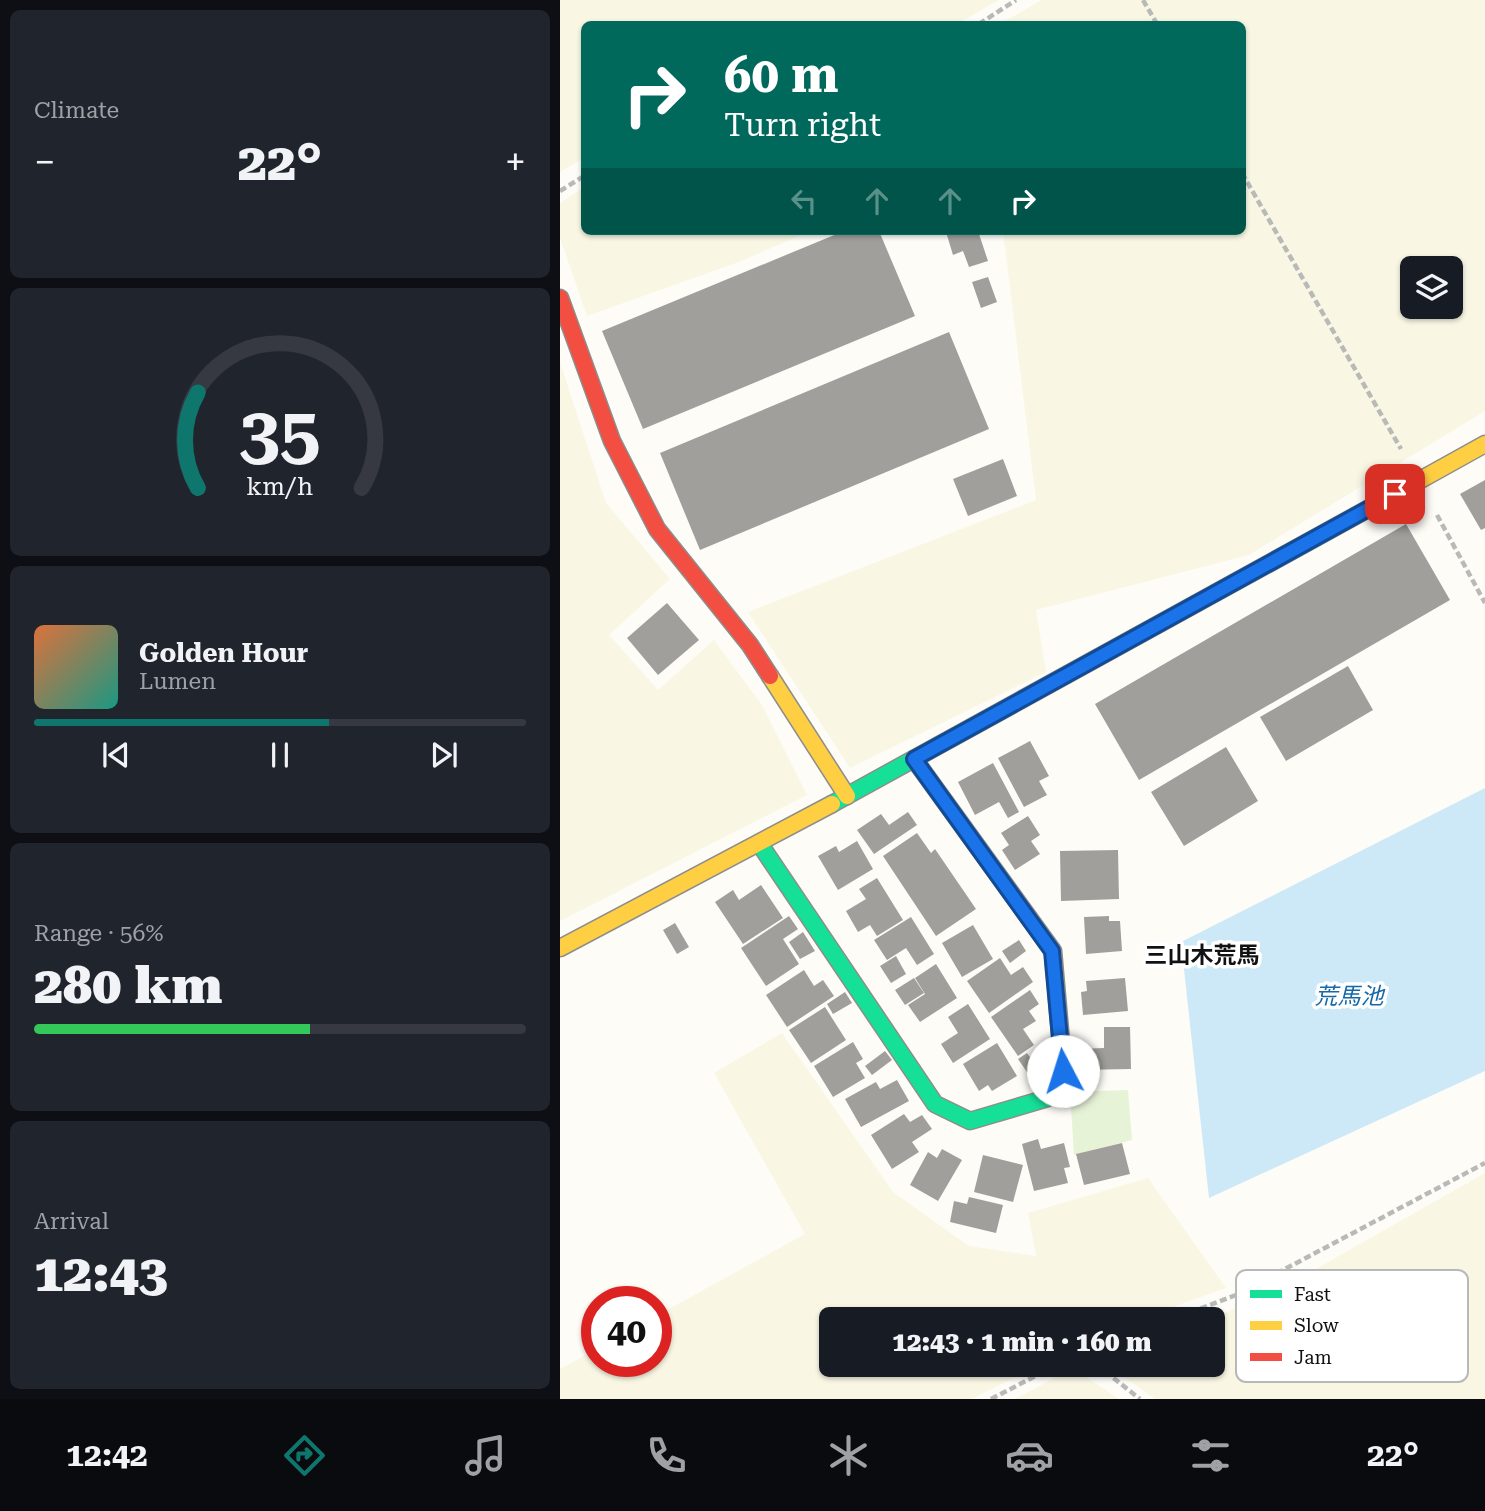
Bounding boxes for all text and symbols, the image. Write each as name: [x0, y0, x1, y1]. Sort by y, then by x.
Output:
text: 60 m: [724, 47, 839, 104]
icon: right: [609, 49, 700, 140]
text: Climate: [34, 97, 119, 124]
text: Turn right: [724, 106, 881, 144]
text: 22°: [238, 132, 322, 193]
text: −: [34, 140, 55, 184]
text: +: [505, 140, 526, 184]
icon: left: [785, 182, 823, 220]
icon: ahead: [858, 182, 896, 220]
icon: ahead: [931, 182, 969, 220]
icon: right: [1004, 182, 1042, 220]
map controls: [1400, 256, 1463, 319]
button: layers: [1400, 256, 1463, 319]
text: 35: [239, 391, 321, 476]
pin: [1365, 464, 1425, 524]
text: km/h: [247, 471, 313, 500]
icon: arrive: [1376, 475, 1414, 513]
text: Golden Hour: [139, 638, 308, 668]
text: Lumen: [139, 668, 216, 695]
icon: previous: [97, 736, 135, 774]
icon: pause: [261, 736, 299, 774]
icon: next: [425, 736, 463, 774]
text: Range · 56%: [34, 920, 163, 947]
district label: 三山木荒馬: [1145, 942, 1260, 969]
text: 280 km: [34, 955, 222, 1016]
water label: 荒馬池: [1315, 983, 1386, 1010]
position arrow: [1026, 1034, 1100, 1108]
text: Arrival: [34, 1208, 109, 1235]
text: 12:43: [34, 1243, 168, 1304]
legend: [1236, 1270, 1468, 1382]
text: Fast: [1294, 1283, 1331, 1306]
speed limit sign: 40: [581, 1286, 672, 1377]
text: Slow: [1294, 1314, 1339, 1337]
text: 12:43 · 1 min · 160 m: [892, 1327, 1152, 1357]
text: Jam: [1294, 1346, 1332, 1369]
icon: directions: [280, 1431, 329, 1480]
icon: music: [461, 1431, 510, 1480]
icon: phone: [642, 1431, 691, 1480]
icon: climate: [824, 1431, 873, 1480]
icon: car: [1005, 1431, 1054, 1480]
icon: filters: [1186, 1431, 1235, 1480]
text: 12:42: [66, 1436, 148, 1474]
text: 22°: [1367, 1436, 1419, 1474]

